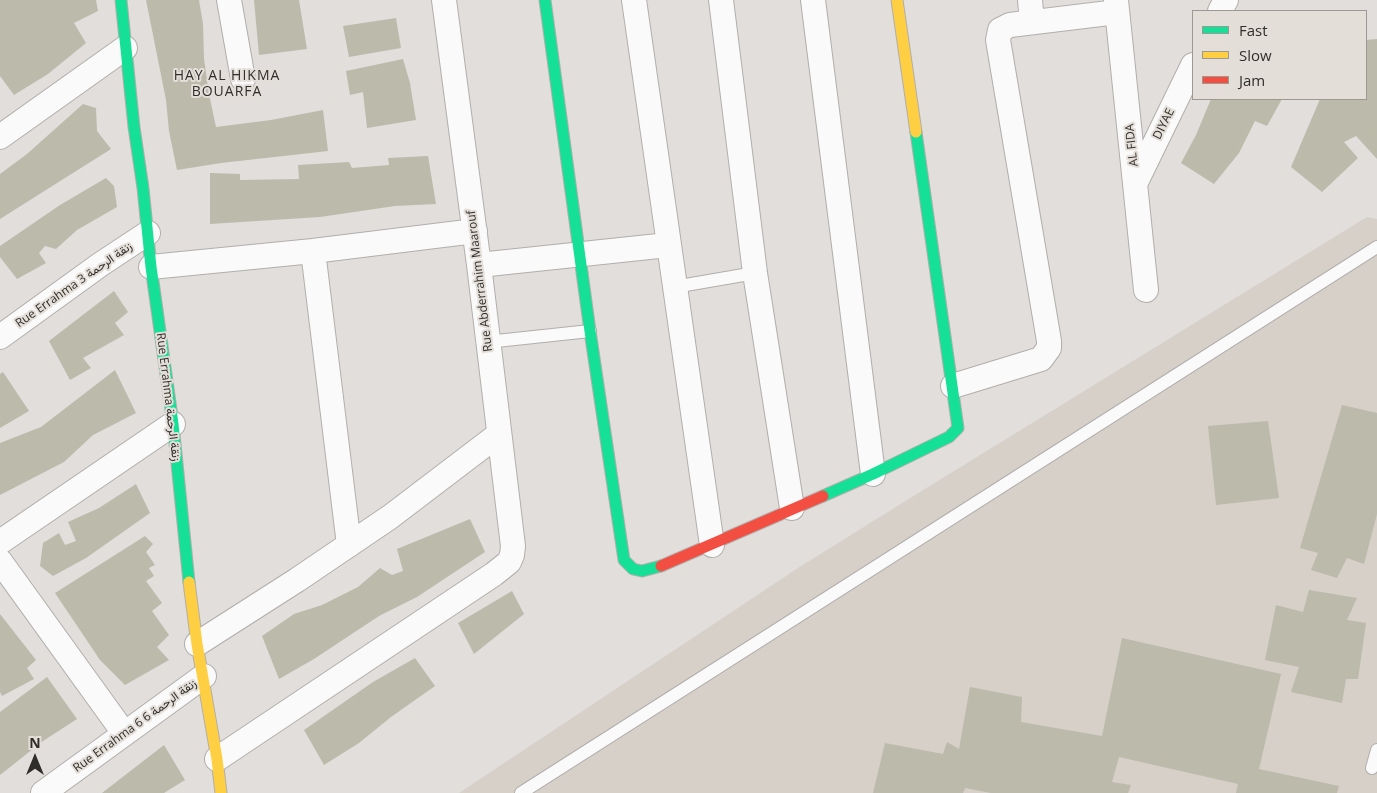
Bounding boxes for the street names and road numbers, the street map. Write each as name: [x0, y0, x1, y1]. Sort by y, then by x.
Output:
street label: DIYAE: [1150, 106, 1178, 142]
street label: AL FIDA: [1123, 123, 1141, 167]
street label: Rue Abderrahim Maarouf: [464, 209, 496, 353]
street label: Rue Errahma 3 زنقة الرحمة: [13, 239, 135, 331]
street label: Rue Errahma زنقة الرحمة: [153, 332, 183, 462]
street label: Rue Errahma 6 6 زنقة الرحمة: [70, 676, 200, 776]

